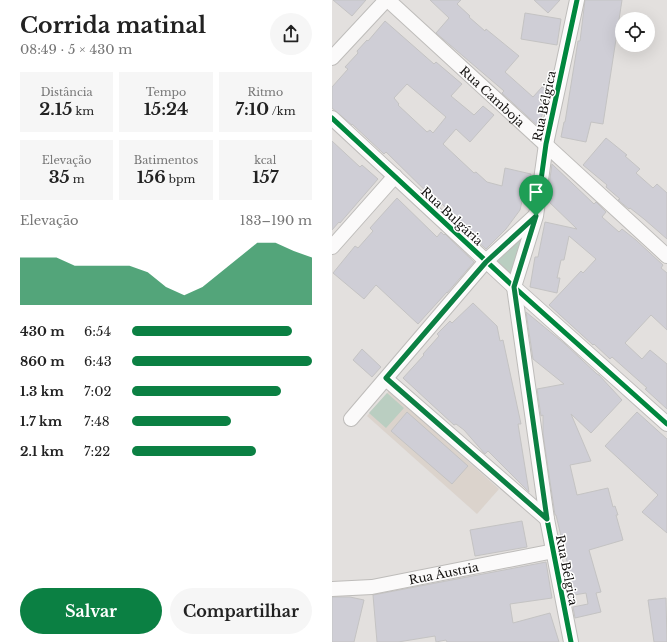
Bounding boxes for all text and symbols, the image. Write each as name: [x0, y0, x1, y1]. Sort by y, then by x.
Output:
text: Corrida matinal: [20, 12, 206, 39]
map controls: [615, 12, 655, 52]
button: locate: [615, 12, 655, 52]
button: share: [270, 13, 312, 55]
text: 08:49 · 5 × 430 m: [20, 41, 132, 58]
street label: Rua Camboja: [457, 63, 528, 130]
street label: Rua Bélgica: [529, 69, 559, 143]
text: Distância: [41, 85, 93, 99]
text: Tempo: [146, 85, 186, 99]
text: Ritmo: [248, 85, 283, 99]
text: 2.15: [39, 99, 72, 120]
text: 15:24: [144, 99, 188, 120]
text: 7:10: [235, 99, 269, 120]
text: km: [72, 104, 94, 118]
text: /km: [269, 104, 295, 118]
text: Elevação: [42, 153, 91, 167]
text: Batimentos: [134, 153, 198, 167]
text: kcal: [254, 153, 276, 167]
text: 35: [49, 167, 70, 188]
text: 156: [137, 167, 166, 188]
text: 157: [252, 167, 278, 188]
text: m: [70, 172, 85, 186]
text: bpm: [166, 172, 195, 186]
pin: [519, 175, 553, 216]
icon: arrive: [525, 181, 547, 203]
street label: Rua Bulgária: [418, 184, 486, 249]
text: Elevação: [20, 212, 79, 229]
text: 183–190 m: [240, 212, 312, 229]
text: 430 m: [20, 323, 65, 340]
text: 6:54: [84, 323, 111, 340]
text: 860 m: [20, 353, 65, 370]
text: 6:43: [84, 353, 112, 370]
text: 1.3 km: [20, 383, 64, 400]
text: 7:02: [84, 383, 112, 400]
text: 1.7 km: [20, 413, 62, 430]
text: 7:48: [84, 413, 110, 430]
text: 2.1 km: [20, 443, 64, 460]
text: 7:22: [84, 443, 110, 460]
street label: Rua Bélgica: [553, 533, 581, 607]
street label: Rua Áustria: [407, 559, 480, 587]
button: Salvar: [20, 588, 162, 634]
button: Compartilhar: [170, 588, 312, 634]

